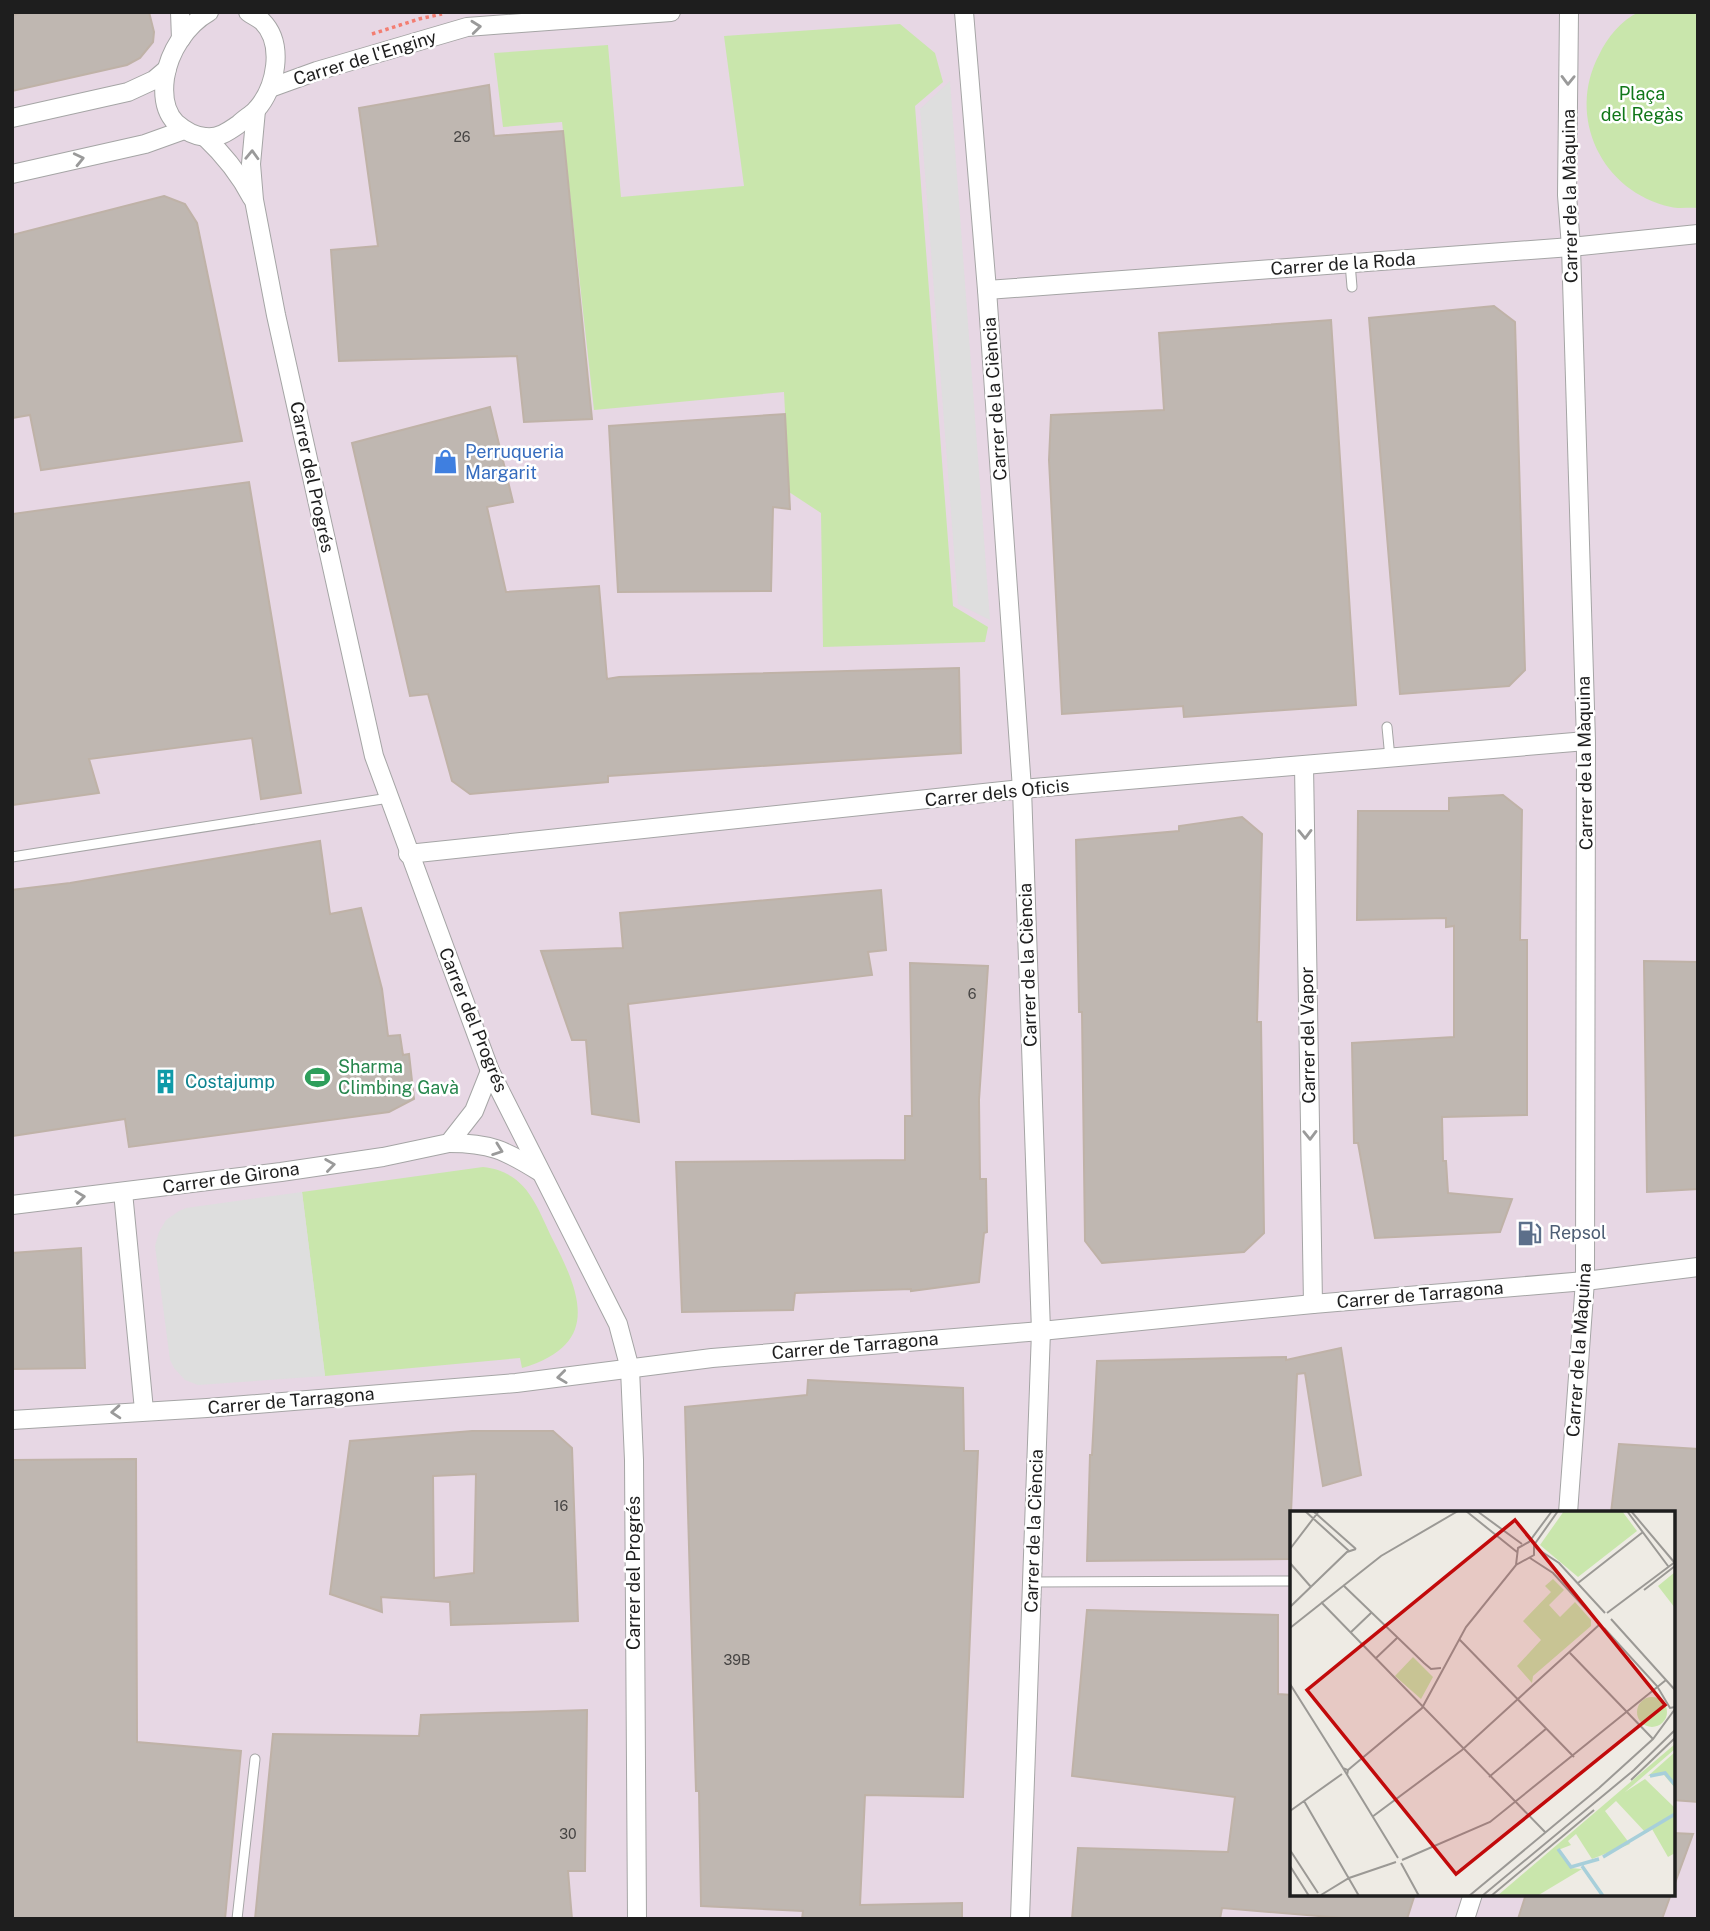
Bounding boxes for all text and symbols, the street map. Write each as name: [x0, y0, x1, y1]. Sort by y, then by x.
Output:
one-way arrow: [470, 19, 481, 34]
street label: Carrer de l'Enginy: [291, 26, 439, 89]
one-way arrow: [1560, 76, 1576, 86]
park label: Plaça del Regàs: [1601, 83, 1683, 125]
street label: Carrer de la Màquina: [1557, 109, 1582, 283]
house number: 26: [453, 129, 471, 145]
one-way arrow: [245, 149, 260, 160]
one-way arrow: [73, 153, 85, 167]
street label: Carrer de la Roda: [1270, 248, 1416, 279]
street label: Carrer de la Ciència: [978, 317, 1011, 482]
street label: Carrer del Progrés: [286, 399, 339, 554]
place label: Perruqueria Margarit: [465, 441, 564, 483]
shop icon: Perruqueria Margarit: [431, 448, 459, 476]
street label: Carrer de la Màquina: [1572, 676, 1597, 850]
street label: Carrer dels Oficis: [924, 774, 1070, 811]
one-way arrow: [1297, 829, 1313, 840]
street label: Carrer de la Ciència: [1014, 883, 1041, 1047]
street label: Carrer del Progrés: [435, 944, 512, 1095]
street label: Carrer del Vapor: [1296, 966, 1319, 1104]
house number: 6: [968, 986, 977, 1002]
place label: Sharma Climbing Gavà: [338, 1056, 459, 1098]
sports icon: Sharma Climbing Gavà: [304, 1063, 332, 1091]
building icon: Costajump: [151, 1068, 179, 1096]
place label: Costajump: [185, 1071, 275, 1092]
one-way arrow: [1302, 1130, 1318, 1141]
one-way arrow: [492, 1141, 504, 1155]
one-way arrow: [324, 1157, 336, 1172]
street label: Carrer de Girona: [161, 1158, 301, 1197]
one-way arrow: [74, 1190, 86, 1205]
fuel station icon: Repsol: [1515, 1219, 1543, 1247]
place label: Repsol: [1549, 1222, 1606, 1243]
street label: Carrer de la Màquina: [1562, 1262, 1595, 1438]
street label: Carrer de Tarragona: [1336, 1277, 1504, 1312]
street label: Carrer de Tarragona: [771, 1328, 939, 1363]
one-way arrow: [557, 1370, 568, 1385]
street label: Carrer de Tarragona: [207, 1383, 375, 1418]
one-way arrow: [110, 1405, 121, 1420]
street label: Carrer de la Ciència: [1020, 1449, 1047, 1613]
street label: Carrer del Progrés: [623, 1496, 644, 1650]
house number: 16: [554, 1498, 568, 1514]
inset map: [1290, 1511, 1675, 1896]
house number: 39B: [724, 1652, 750, 1668]
house number: 30: [559, 1826, 577, 1842]

